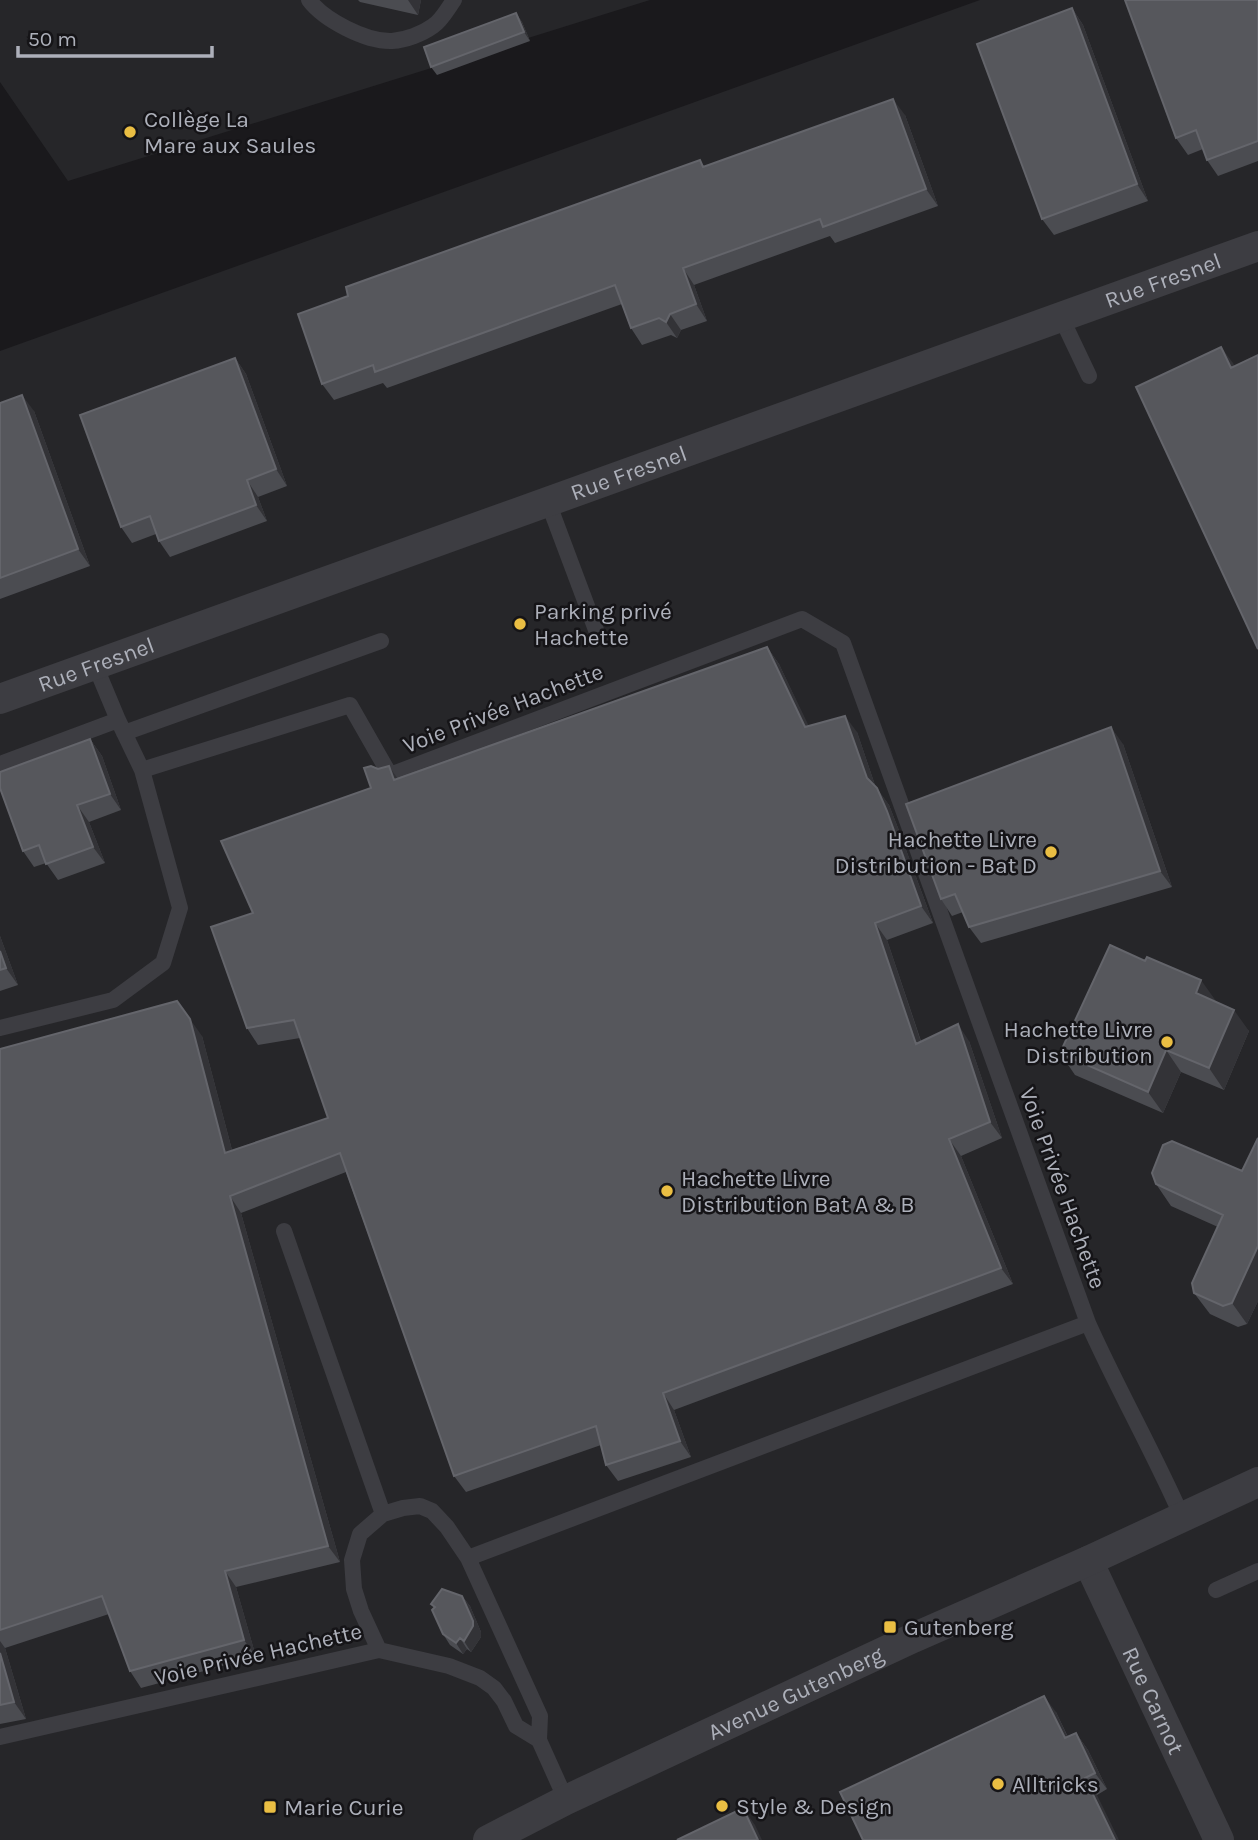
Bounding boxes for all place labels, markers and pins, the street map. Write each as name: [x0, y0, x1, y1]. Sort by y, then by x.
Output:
place label: Collège La Mare aux Saules: [144, 106, 316, 159]
marker: Collège La Mare aux Saules: [122, 124, 138, 140]
place label: Parking privé Hachette: [534, 598, 672, 651]
marker: Parking privé Hachette: [512, 616, 528, 632]
place label: Hachette Livre Distribution - Bat D: [834, 826, 1037, 879]
marker: Hachette Livre Distribution - Bat D: [1043, 844, 1059, 860]
place label: Hachette Livre Distribution: [1004, 1016, 1153, 1069]
marker: Hachette Livre Distribution: [1159, 1034, 1175, 1050]
place label: Hachette Livre Distribution Bat A & B: [681, 1165, 914, 1218]
marker: Hachette Livre Distribution Bat A & B: [659, 1183, 675, 1199]
place label: Gutenberg: [904, 1614, 1013, 1641]
marker: Gutenberg: [882, 1619, 898, 1635]
place label: Alltricks: [1012, 1771, 1099, 1798]
marker: Alltricks: [990, 1776, 1006, 1792]
place label: Style & Design: [736, 1793, 892, 1820]
place label: Marie Curie: [284, 1794, 404, 1821]
marker: Style & Design: [714, 1798, 730, 1814]
marker: Marie Curie: [262, 1799, 278, 1815]

